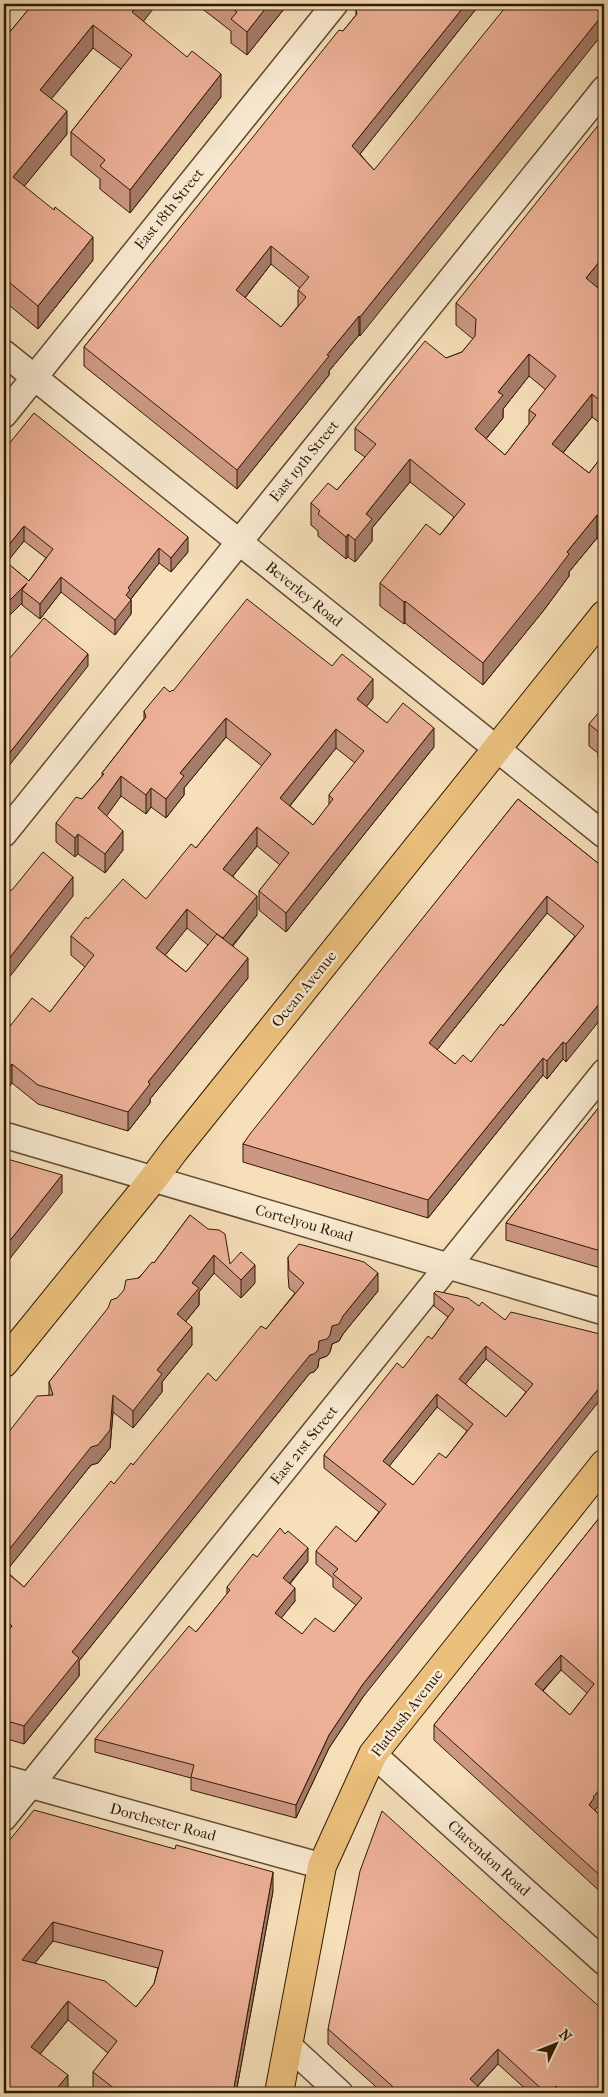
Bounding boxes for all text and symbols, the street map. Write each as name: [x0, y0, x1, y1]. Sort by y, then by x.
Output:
street label: East 18th Street: [131, 164, 208, 253]
street label: East 19th Street: [266, 416, 343, 506]
street label: Beverley Road: [262, 558, 347, 631]
street label: Ocean Avenue: [268, 947, 341, 1031]
street label: Cortelyou Road: [253, 1200, 356, 1246]
street label: East 21st Street: [266, 1401, 342, 1488]
street label: Flatbush Avenue: [367, 1665, 447, 1760]
street label: Dorchester Road: [108, 1799, 219, 1845]
street label: Clarendon Road: [444, 1816, 534, 1900]
north arrow: [530, 2020, 580, 2070]
text: N: [555, 2026, 575, 2045]

